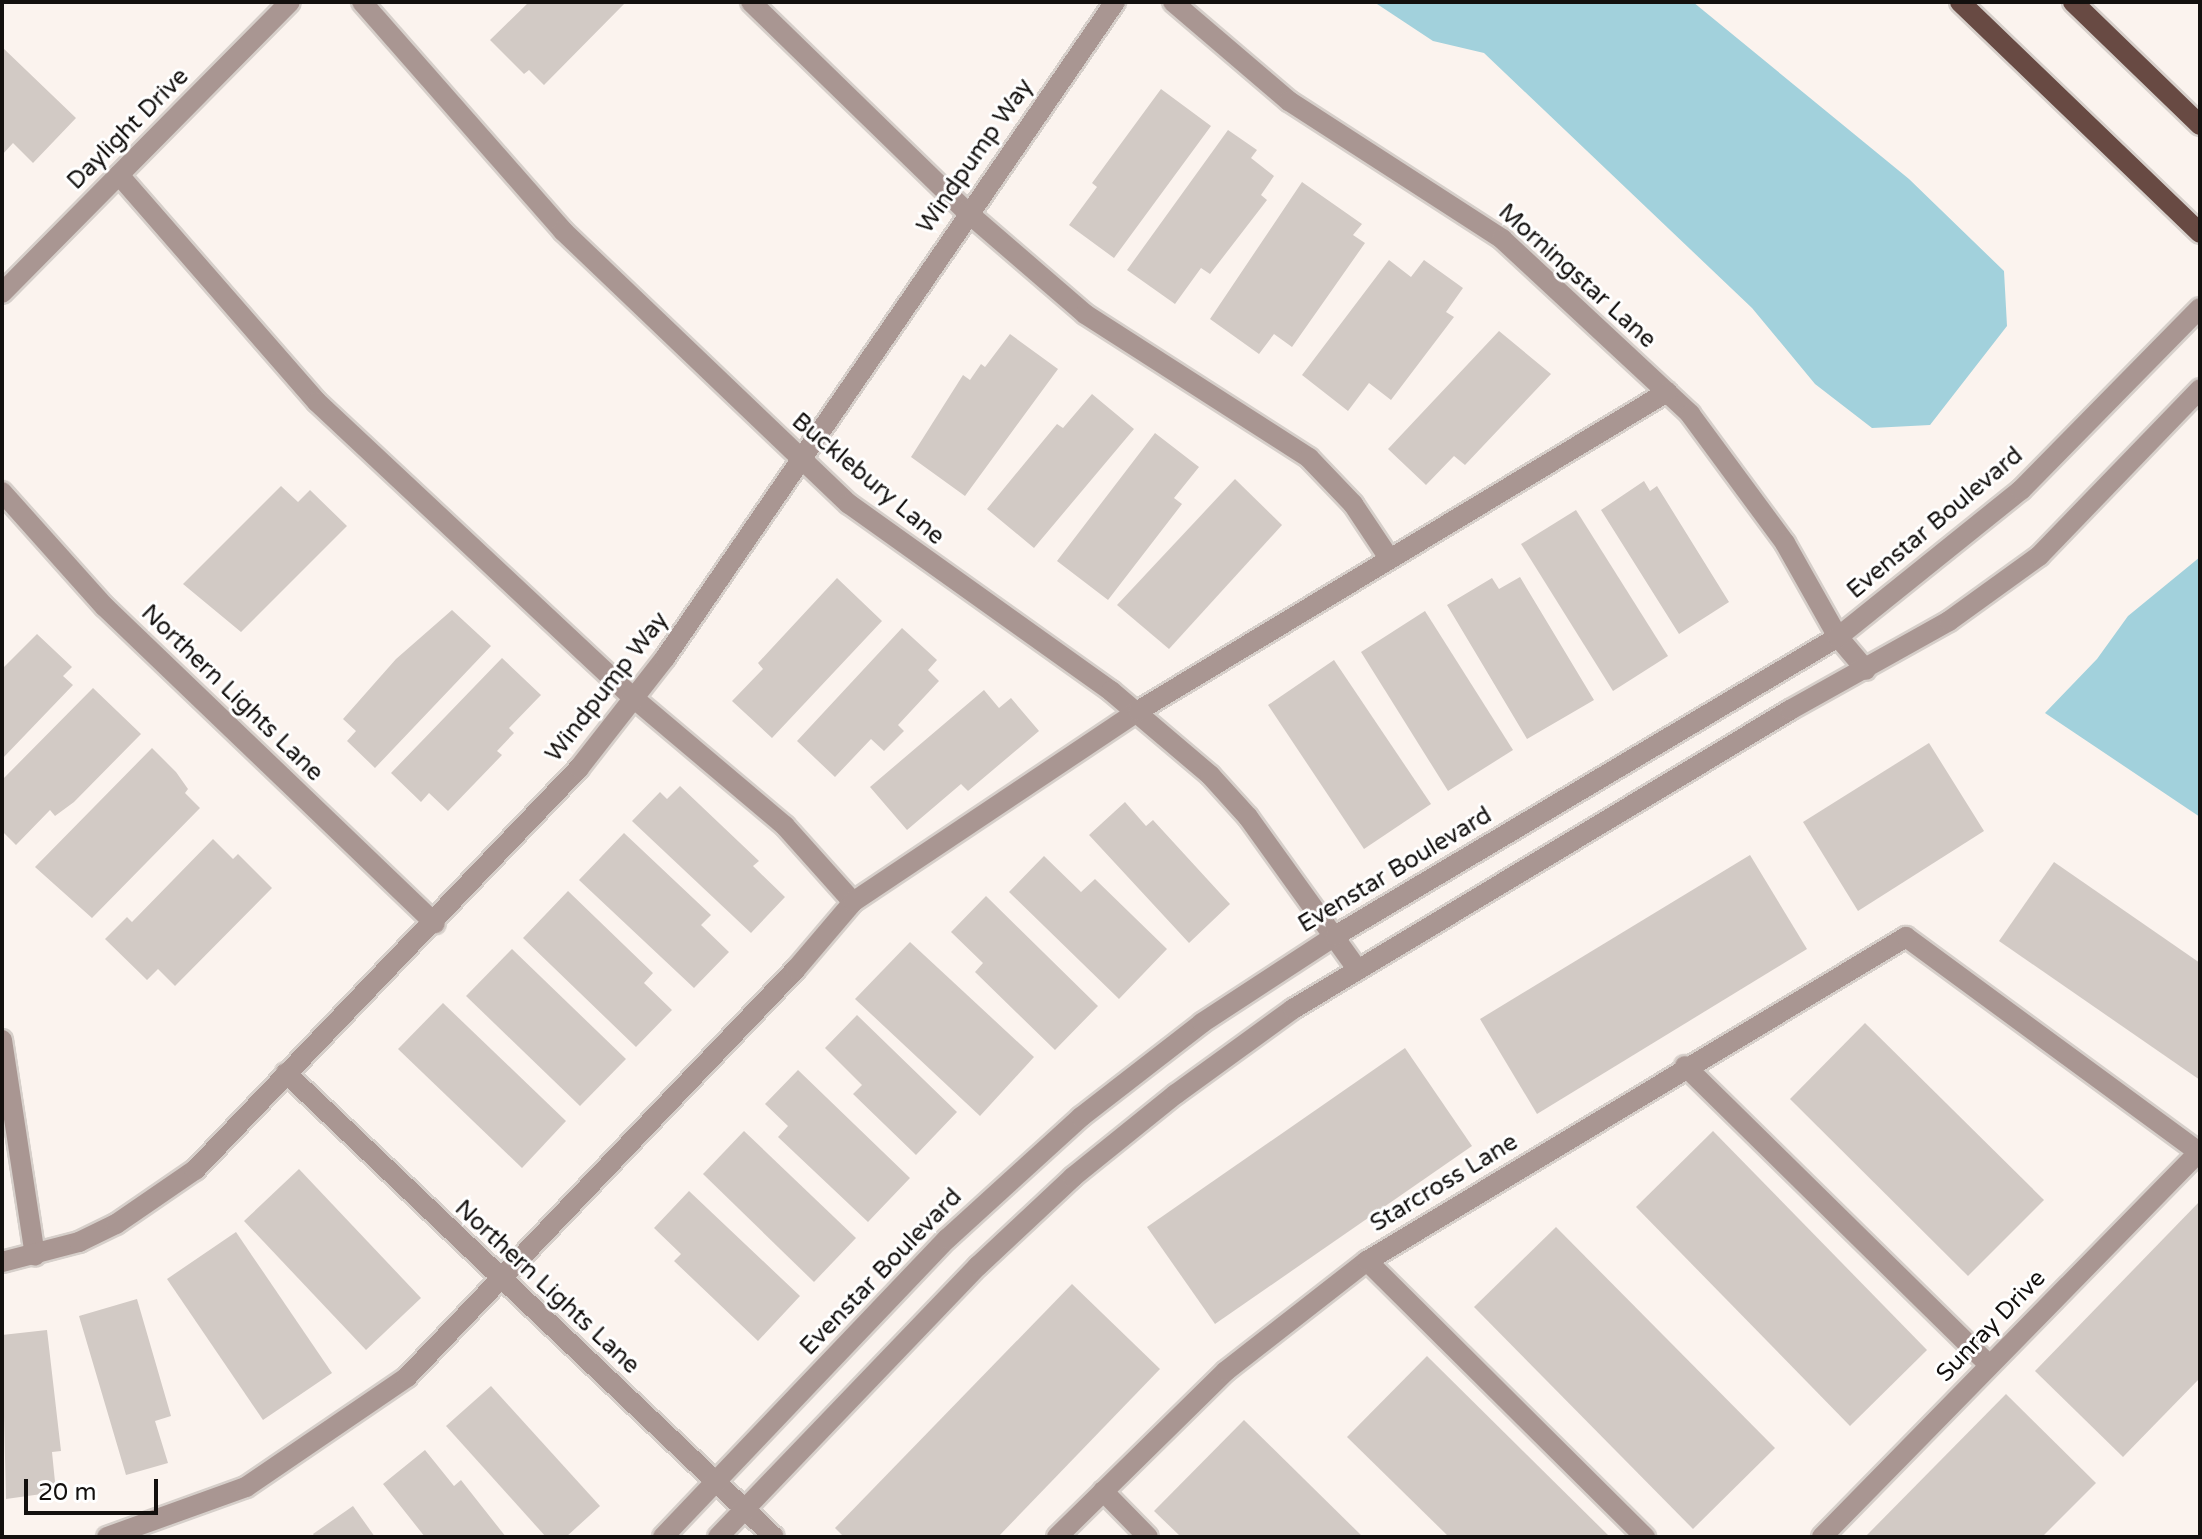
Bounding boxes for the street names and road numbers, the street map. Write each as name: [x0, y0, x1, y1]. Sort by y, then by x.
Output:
street label: Daylight Drive: [61, 62, 195, 196]
street label: Windpump Way: [911, 73, 1039, 239]
street label: Morningstar Lane: [1492, 198, 1662, 354]
street label: Bucklebury Lane: [786, 407, 950, 551]
street label: Evenstar Boulevard: [1841, 441, 2029, 605]
street label: Northern Lights Lane: [135, 599, 329, 787]
street label: Windpump Way: [540, 606, 674, 768]
street label: Evenstar Boulevard: [1293, 801, 1497, 939]
street label: Starcross Lane: [1365, 1128, 1523, 1238]
street label: Evenstar Boulevard: [794, 1183, 968, 1361]
street label: Northern Lights Lane: [449, 1194, 645, 1380]
street label: Sunray Drive: [1930, 1264, 2052, 1388]

